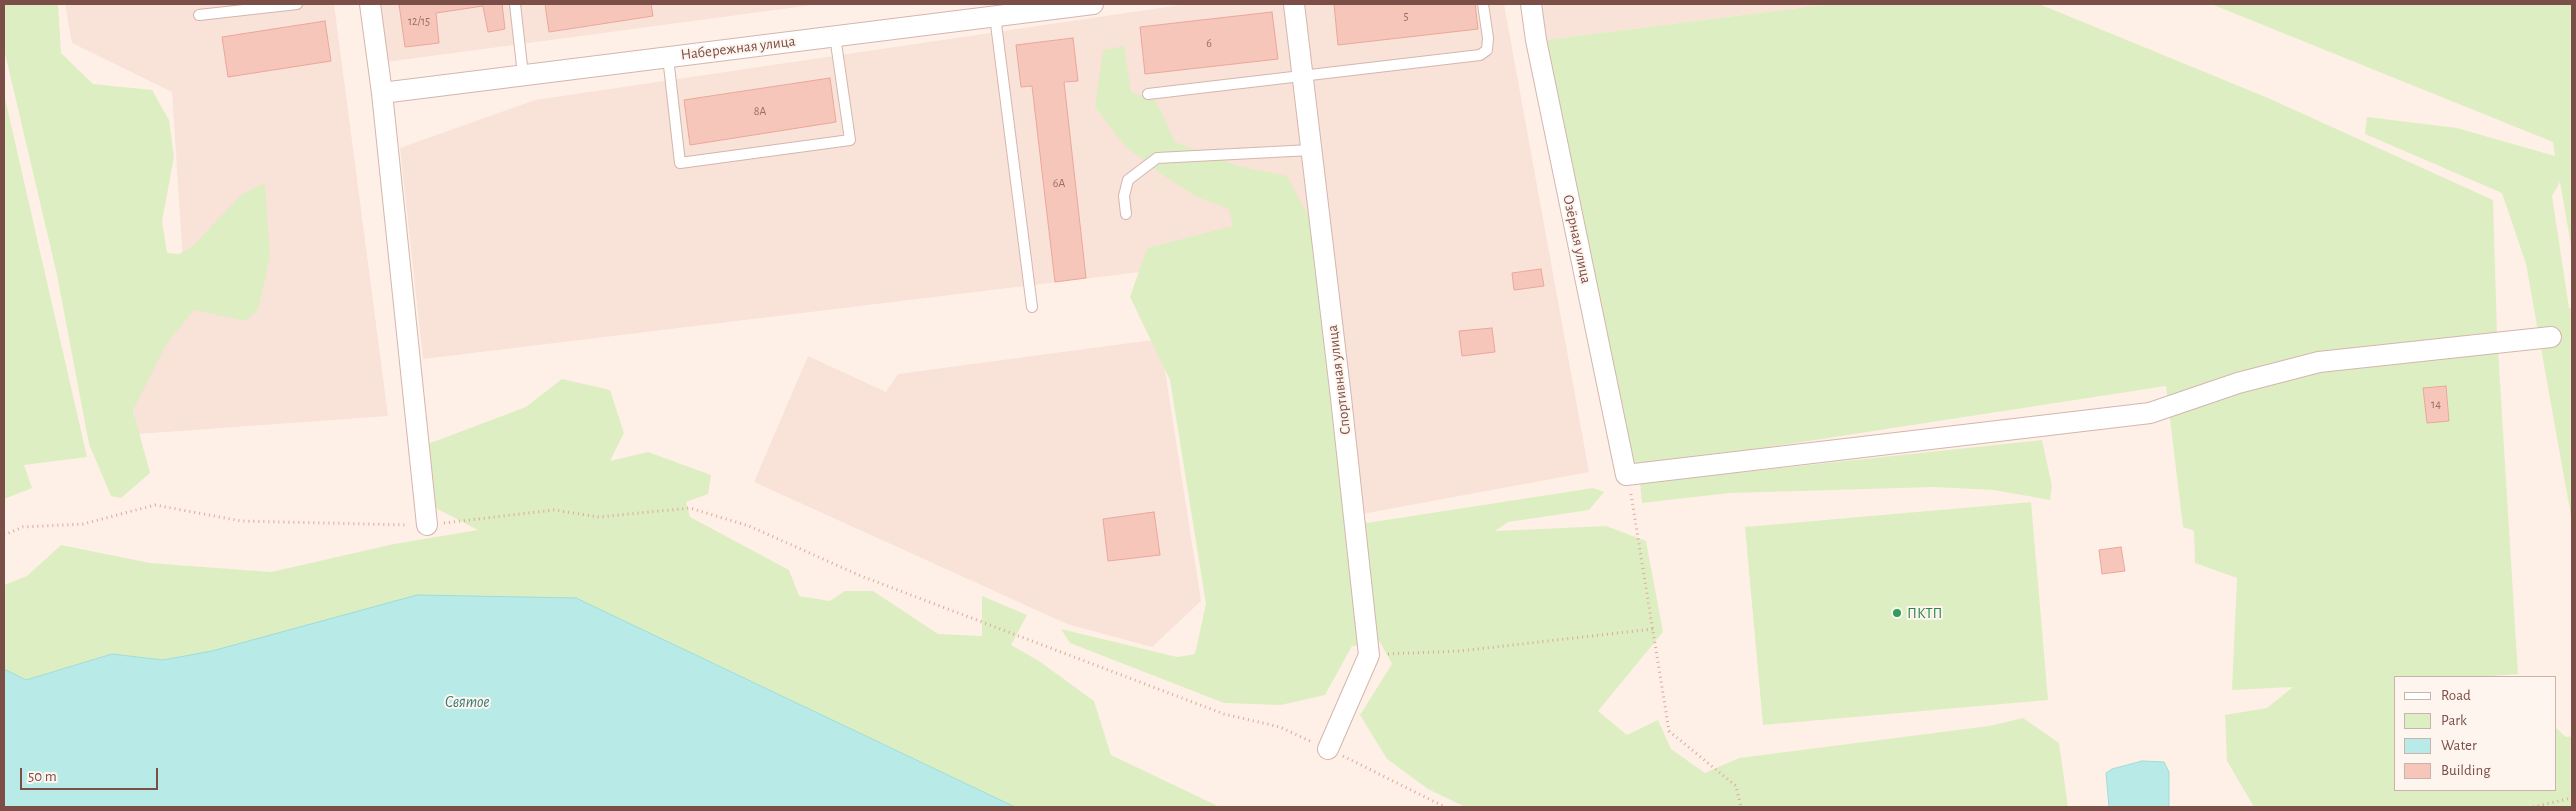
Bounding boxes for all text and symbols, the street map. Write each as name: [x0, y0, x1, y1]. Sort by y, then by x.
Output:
house number: 5: [1403, 9, 1409, 23]
house number: 12/15: [408, 14, 430, 28]
street label: Набережная улица: [680, 32, 796, 64]
house number: 6: [1206, 36, 1212, 50]
house number: 8А: [754, 104, 766, 118]
house number: 6А: [1053, 176, 1065, 190]
street label: Озёрная улица: [1559, 193, 1595, 285]
street label: Спортивная улица: [1323, 324, 1355, 436]
house number: 14: [2431, 397, 2441, 411]
place label: ПКТП: [1907, 604, 1942, 622]
marker: ПКТП: [1891, 607, 1903, 619]
legend: [2394, 676, 2556, 791]
text: Road: [2441, 688, 2471, 703]
water label: Святое: [445, 692, 489, 712]
text: Park: [2441, 713, 2467, 728]
text: Water: [2441, 738, 2477, 753]
scale bar: [22, 758, 160, 790]
text: Building: [2441, 763, 2491, 778]
text: 50 m: [28, 769, 57, 784]

